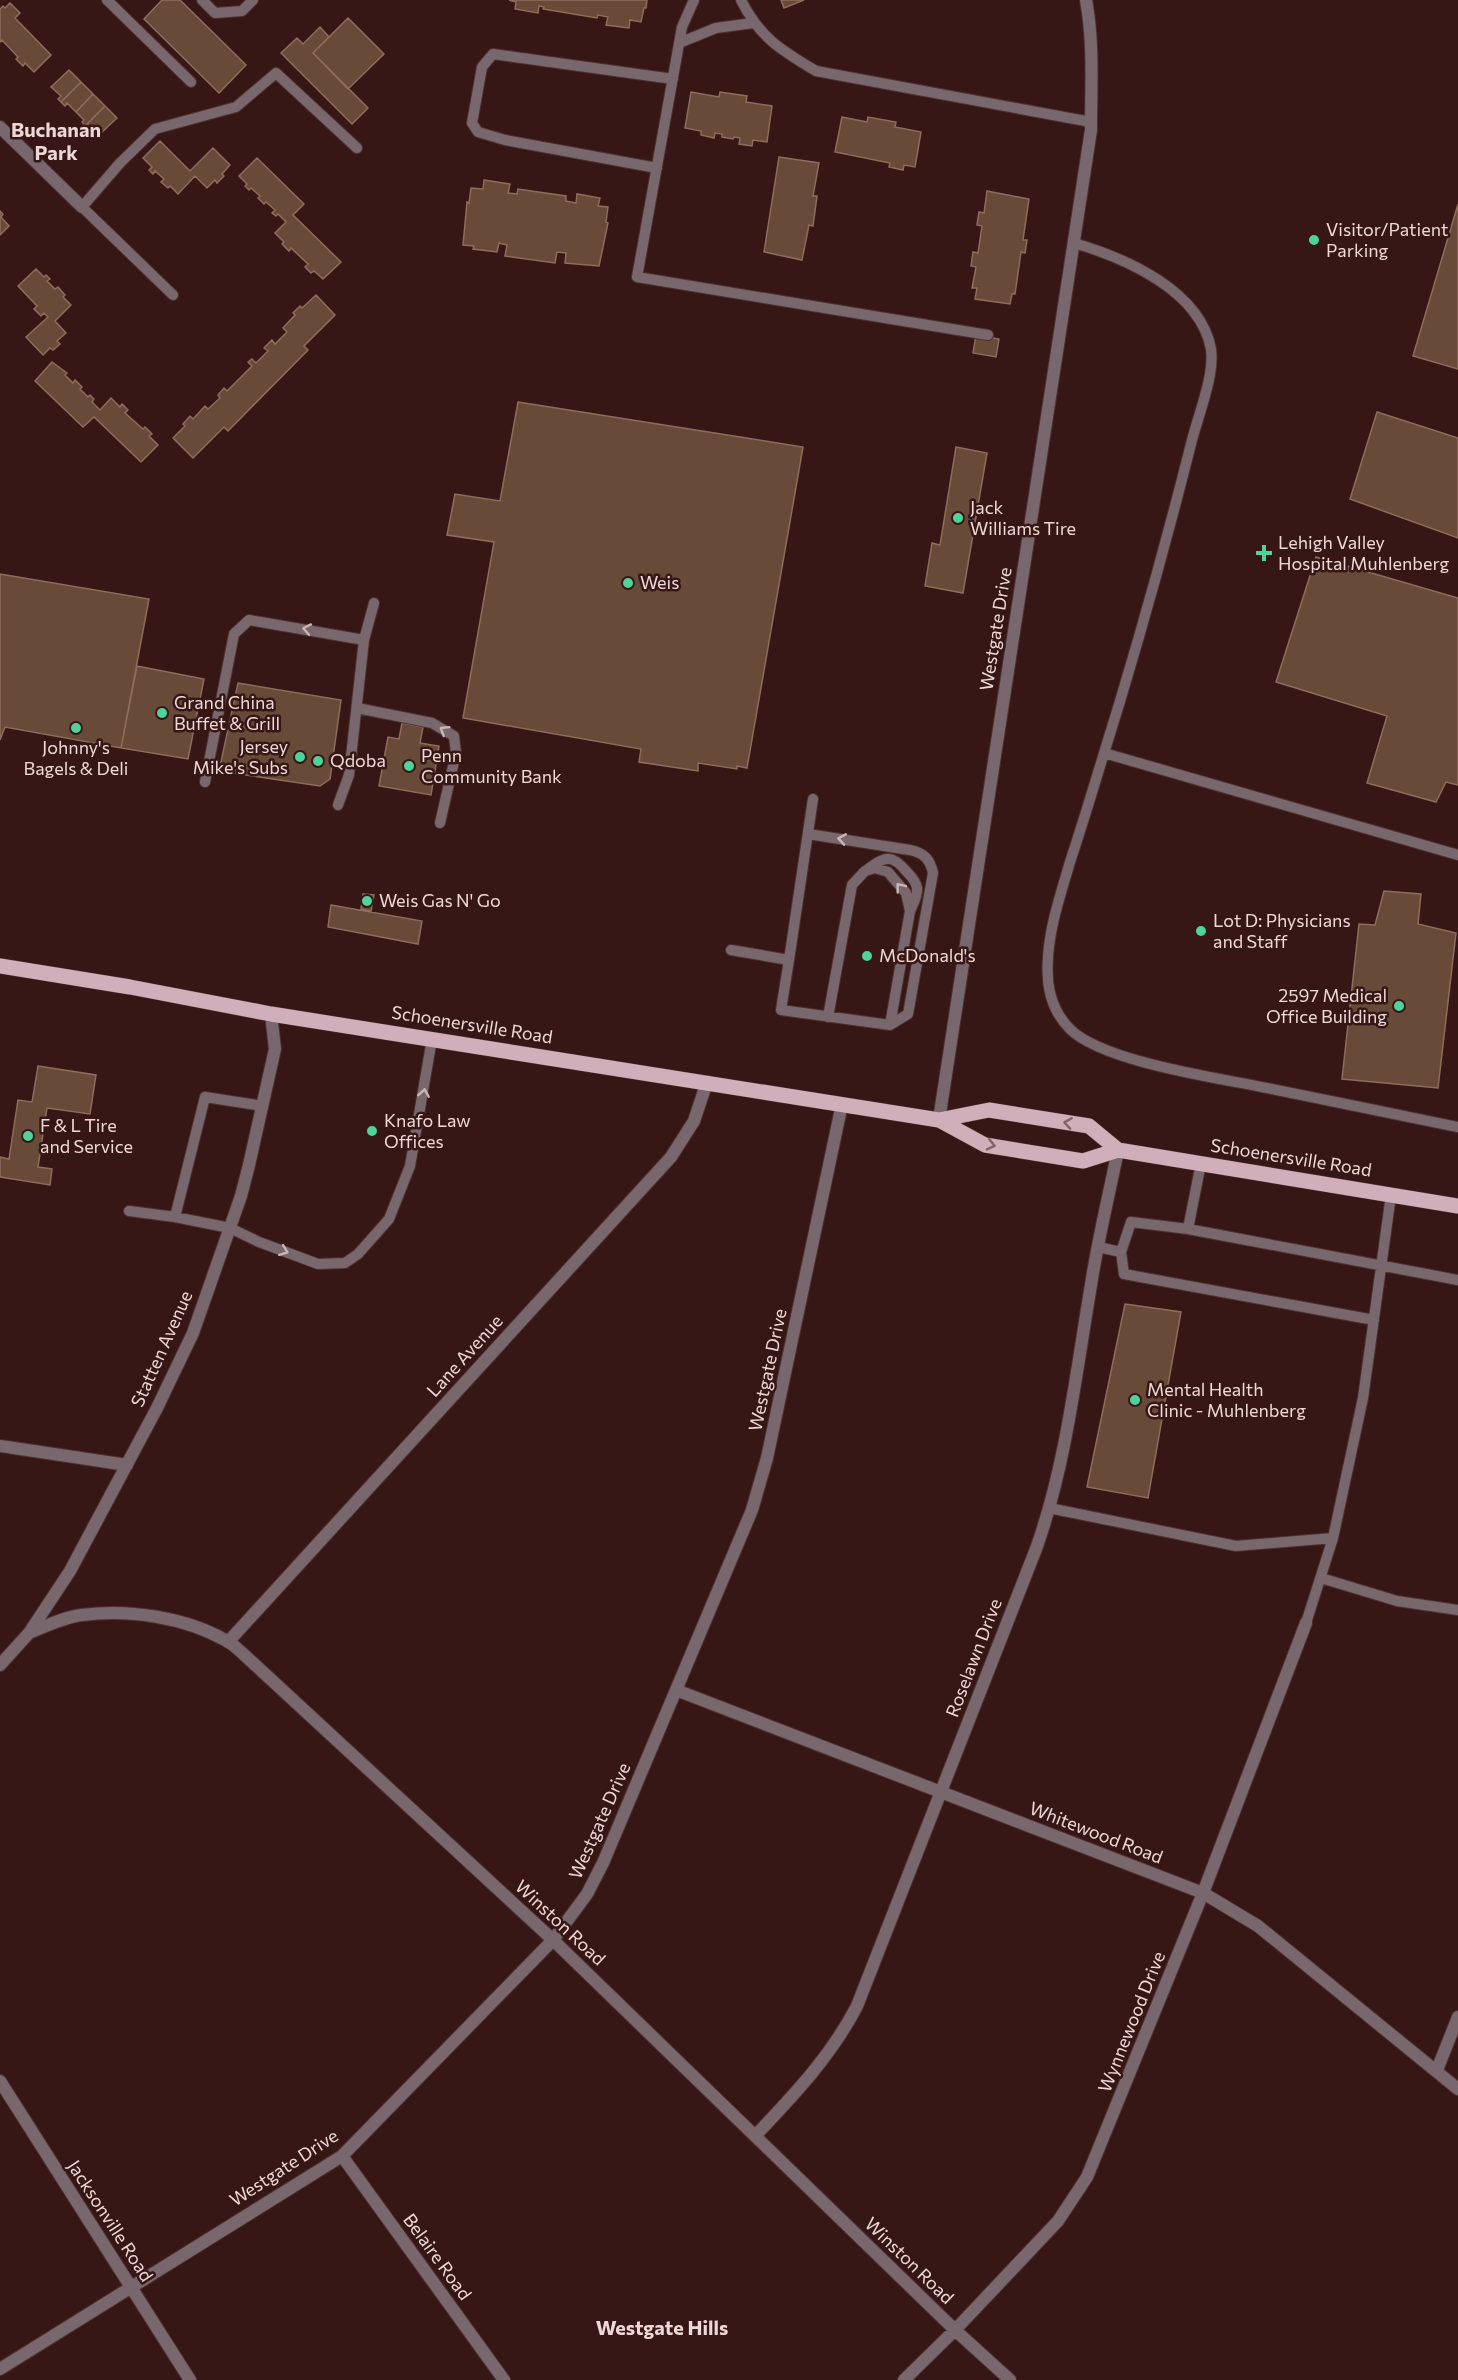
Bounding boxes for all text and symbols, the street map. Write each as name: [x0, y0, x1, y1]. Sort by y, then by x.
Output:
district label: Buchanan Park: [11, 117, 101, 164]
place label: Visitor/Patient Parking: [1326, 218, 1448, 261]
marker: Visitor/Patient Parking: [1307, 233, 1321, 247]
place label: Jack Williams Tire: [970, 496, 1076, 539]
marker: Jack Williams Tire: [951, 511, 965, 525]
place label: Lehigh Valley Hospital Muhlenberg: [1278, 531, 1450, 574]
marker: Lehigh Valley Hospital Muhlenberg: [1255, 544, 1273, 562]
street label: Westgate Drive: [974, 565, 1016, 692]
place label: Weis: [640, 571, 679, 593]
marker: Weis: [621, 576, 635, 590]
one-way arrow: [302, 623, 312, 636]
place label: Grand China Buffet & Grill: [174, 691, 280, 734]
marker: Grand China Buffet & Grill: [155, 706, 169, 720]
marker: Johnny's Bagels & Deli: [69, 721, 83, 735]
one-way arrow: [440, 725, 450, 737]
place label: Jersey Mike's Subs: [193, 735, 288, 778]
place label: Johnny's Bagels & Deli: [24, 736, 128, 779]
place label: Penn Community Bank: [421, 744, 562, 787]
place label: Qdoba: [330, 749, 386, 771]
marker: Jersey Mike's Subs: [293, 750, 307, 764]
marker: Qdoba: [311, 754, 325, 768]
marker: Penn Community Bank: [402, 759, 416, 773]
one-way arrow: [838, 833, 848, 846]
one-way arrow: [896, 883, 907, 894]
place label: Weis Gas N' Go: [379, 889, 501, 911]
marker: Weis Gas N' Go: [360, 894, 374, 908]
place label: Lot D: Physicians and Staff: [1213, 909, 1351, 952]
marker: Lot D: Physicians and Staff: [1194, 924, 1208, 938]
place label: McDonald's: [879, 944, 976, 966]
marker: McDonald's: [860, 949, 874, 963]
place label: 2597 Medical Office Building: [1266, 984, 1387, 1027]
marker: 2597 Medical Office Building: [1392, 999, 1406, 1013]
street label: Schoenersville Road: [390, 1000, 554, 1048]
one-way arrow: [417, 1088, 429, 1097]
place label: Knafo Law Offices: [384, 1109, 471, 1152]
place label: F & L Tire and Service: [40, 1114, 133, 1157]
one-way arrow: [1063, 1117, 1073, 1130]
marker: Knafo Law Offices: [365, 1124, 379, 1138]
marker: F & L Tire and Service: [21, 1129, 35, 1143]
street label: Schoenersville Road: [1209, 1133, 1373, 1181]
one-way arrow: [986, 1138, 996, 1151]
one-way arrow: [278, 1244, 288, 1257]
street label: Statten Avenue: [126, 1287, 197, 1410]
street label: Westgate Drive: [743, 1306, 791, 1433]
street label: Lane Avenue: [422, 1310, 507, 1401]
place label: Mental Health Clinic - Muhlenberg: [1147, 1378, 1306, 1421]
marker: Mental Health Clinic - Muhlenberg: [1128, 1393, 1142, 1407]
street label: Roselawn Drive: [940, 1595, 1006, 1720]
street label: Westgate Drive: [564, 1759, 635, 1882]
street label: Whitewood Road: [1026, 1796, 1166, 1868]
street label: Winston Road: [511, 1875, 610, 1970]
street label: Wynnewood Drive: [1093, 1948, 1169, 2095]
street label: Westgate Drive: [225, 2124, 342, 2210]
street label: Jacksonville Road: [63, 2156, 158, 2285]
street label: Belaire Road: [399, 2209, 477, 2304]
street label: Winston Road: [861, 2212, 959, 2308]
district label: Westgate Hills: [596, 2315, 728, 2339]

